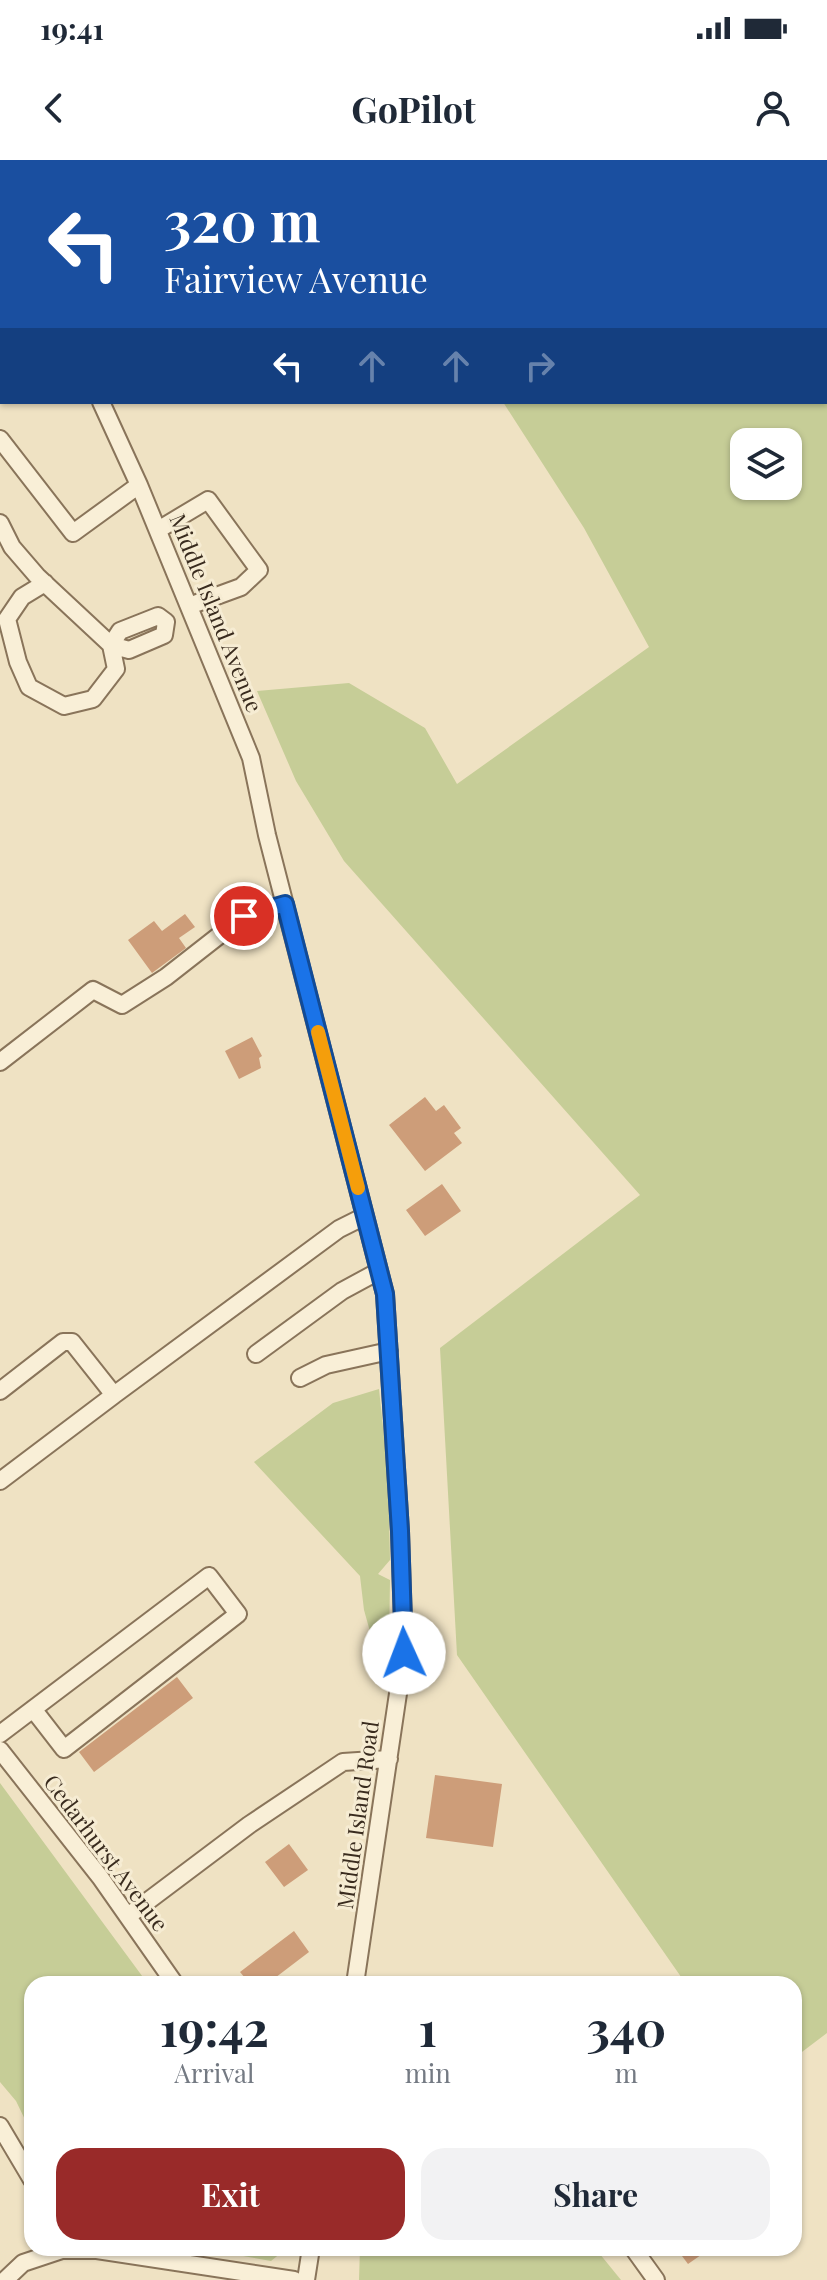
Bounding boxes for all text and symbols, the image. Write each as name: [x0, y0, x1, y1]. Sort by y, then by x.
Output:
text: 19:41: [40, 8, 104, 48]
text: GoPilot: [351, 84, 476, 132]
icon: back: [32, 86, 76, 130]
icon: person: [751, 86, 795, 130]
text: 320 m: [164, 182, 320, 257]
icon: left: [32, 192, 136, 296]
text: Fairview Avenue: [164, 254, 428, 302]
icon: left: [266, 344, 310, 388]
icon: ahead: [350, 344, 394, 388]
icon: ahead: [434, 344, 478, 388]
icon: right: [518, 344, 562, 388]
map controls: [730, 428, 802, 500]
button: layers: [730, 428, 802, 500]
street label: Middle Island Avenue: [163, 509, 270, 716]
pin: [210, 882, 278, 950]
icon: arrive: [222, 894, 266, 938]
position arrow: [362, 1611, 446, 1695]
street label: Middle Island Road: [329, 1719, 385, 1911]
street label: Cedarhurst Avenue: [38, 1768, 176, 1937]
text: 19:42: [160, 1995, 269, 2059]
text: 1: [419, 1995, 437, 2059]
text: 340: [587, 1995, 666, 2059]
text: Arrival: [174, 2055, 254, 2090]
text: min: [405, 2055, 451, 2090]
text: m: [615, 2055, 638, 2090]
button: Exit: [56, 2148, 405, 2240]
button: Share: [421, 2148, 770, 2240]

